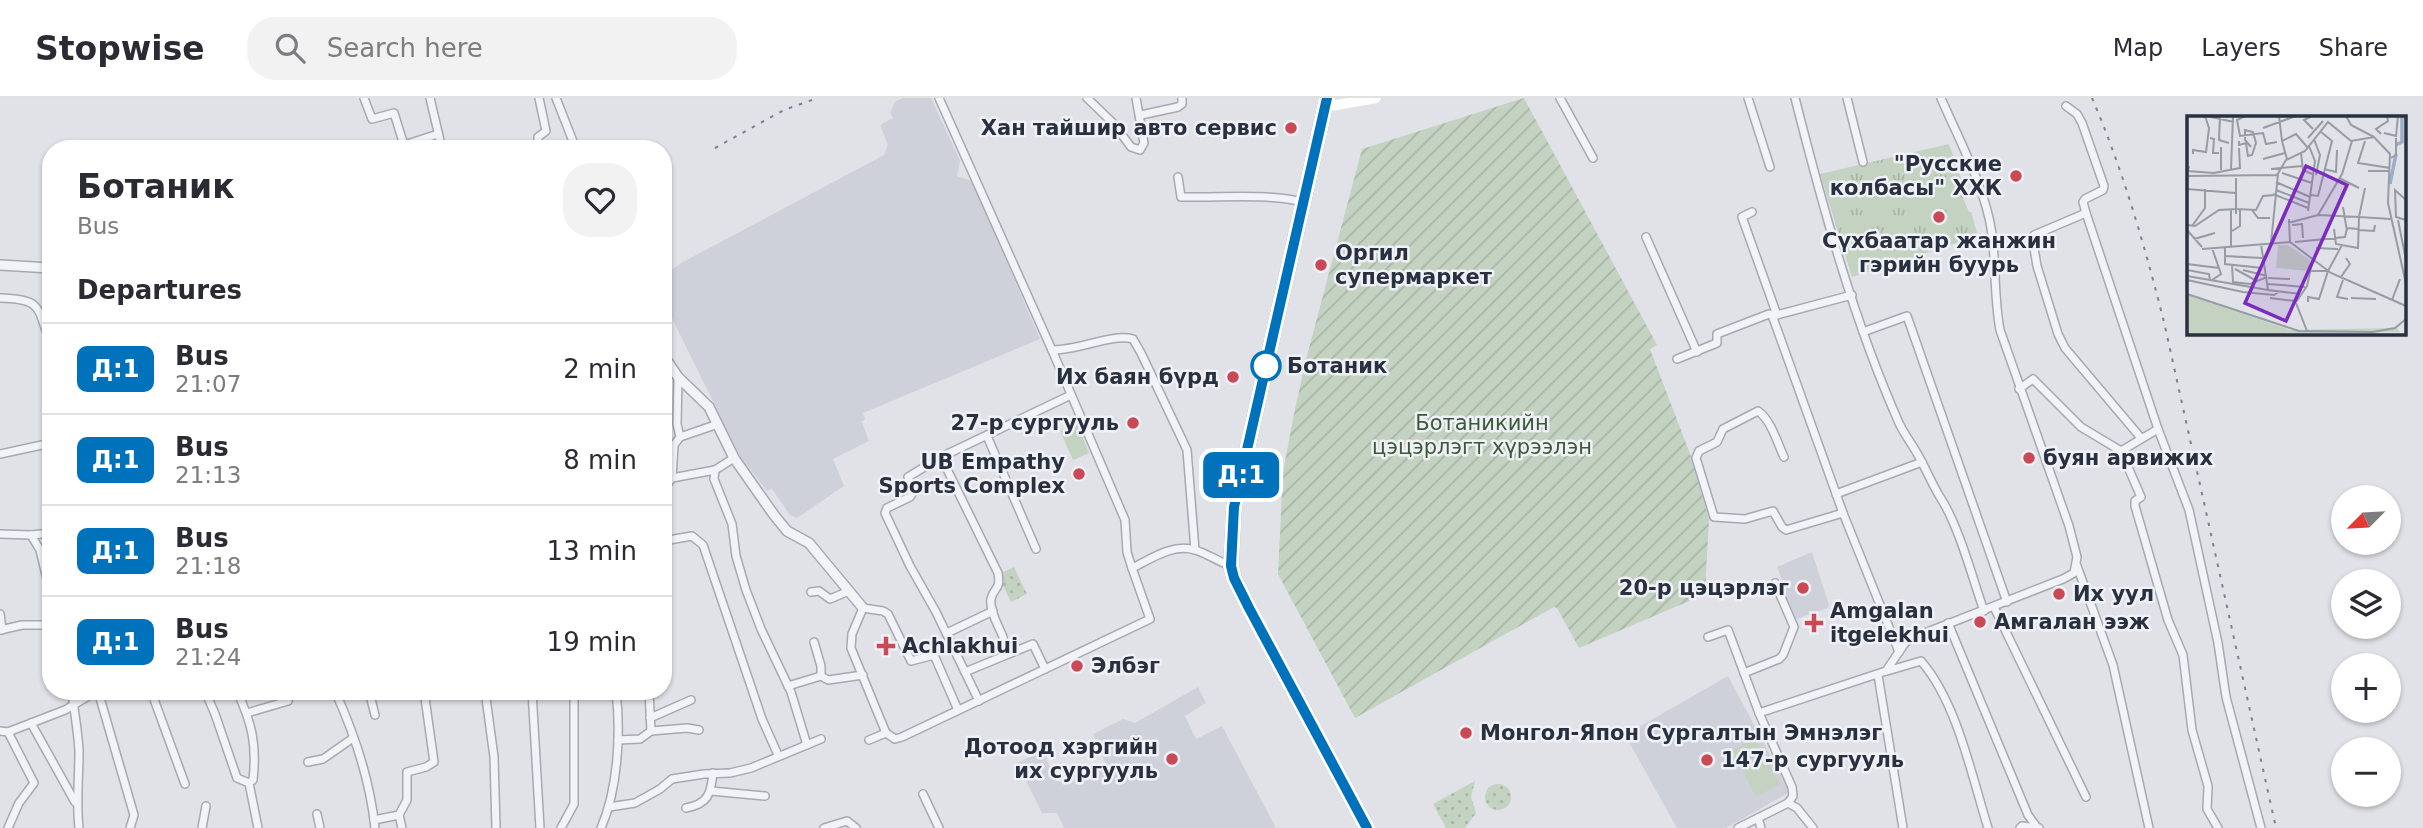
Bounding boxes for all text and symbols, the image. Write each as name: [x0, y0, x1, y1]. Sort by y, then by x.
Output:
search box: [247, 17, 737, 80]
text: Stopwise: [35, 29, 205, 68]
icon: search: [271, 29, 309, 67]
text: Search here: [327, 33, 483, 63]
text: Map: [2113, 34, 2163, 62]
text: Layers: [2201, 34, 2281, 62]
text: Share: [2319, 34, 2388, 62]
place label: Хан тайшир авто сервис: [981, 116, 1277, 140]
inset map: [2187, 116, 2406, 334]
marker: Хан тайшир авто сервис: [1283, 120, 1299, 136]
place label: "Русские колбасы" ХХК: [1830, 152, 2002, 200]
button: heart: [563, 163, 637, 237]
text: Ботаник: [77, 167, 235, 206]
marker: "Русские колбасы" ХХК: [2008, 168, 2024, 184]
marker: Сүхбаатар жанжин гэрийн буурь: [1931, 209, 1947, 225]
text: Bus: [77, 213, 119, 239]
place label: Сүхбаатар жанжин гэрийн буурь: [1822, 229, 2056, 277]
place label: Оргил супермаркет: [1335, 241, 1493, 289]
marker: Оргил супермаркет: [1313, 257, 1329, 273]
text: Departures: [77, 275, 242, 305]
text: Bus: [175, 341, 229, 371]
marker: Ботаник: [1251, 351, 1281, 381]
text: 2 min: [563, 354, 637, 384]
place label: Ботаник: [1287, 354, 1387, 378]
text: Д:1: [92, 355, 139, 383]
place label: Их баян бүрд: [1056, 365, 1219, 389]
marker: Их баян бүрд: [1225, 369, 1241, 385]
text: 21:07: [175, 371, 241, 397]
place label: 27-р сургууль: [951, 411, 1119, 435]
park label: Ботаникийн цэцэрлэгт хүрээлэн: [1372, 411, 1592, 459]
marker: 27-р сургууль: [1125, 415, 1141, 431]
text: Bus: [175, 432, 229, 462]
text: 8 min: [563, 445, 637, 475]
text: Д:1: [92, 446, 139, 474]
place label: буян арвижих: [2043, 446, 2213, 470]
place label: UB Empathy Sports Complex: [878, 450, 1065, 498]
marker: буян арвижих: [2021, 450, 2037, 466]
line badge: Д:1: [1201, 452, 1281, 498]
text: Д:1: [1217, 461, 1265, 489]
text: 21:13: [175, 462, 241, 488]
marker: UB Empathy Sports Complex: [1071, 466, 1087, 482]
north arrow: [2331, 485, 2401, 555]
map controls: [2331, 485, 2401, 807]
text: Bus: [175, 523, 229, 553]
text: 13 min: [547, 536, 637, 566]
text: Д:1: [92, 537, 139, 565]
text: 21:18: [175, 553, 241, 579]
button: layers: [2331, 569, 2401, 639]
place label: 20-р цэцэрлэг: [1619, 576, 1789, 600]
marker: 20-р цэцэрлэг: [1795, 580, 1811, 596]
place label: Их уул: [2073, 582, 2154, 606]
marker: Их уул: [2051, 586, 2067, 602]
place label: Amgalan itgelekhui: [1830, 599, 1949, 647]
place label: Амгалан ээж: [1994, 610, 2150, 634]
marker: Amgalan itgelekhui: [1804, 613, 1824, 633]
text: Bus: [175, 614, 229, 644]
marker: Амгалан ээж: [1972, 614, 1988, 630]
text: 19 min: [547, 627, 637, 657]
text: Д:1: [92, 628, 139, 656]
place label: Achlakhui: [902, 634, 1018, 658]
marker: Achlakhui: [876, 636, 896, 656]
text: 21:24: [175, 644, 241, 670]
button: +: [2331, 653, 2401, 723]
place label: Элбэг: [1091, 654, 1160, 678]
marker: Элбэг: [1069, 658, 1085, 674]
place label: Монгол-Япон Сургалтын Эмнэлэг: [1480, 721, 1882, 745]
marker: Монгол-Япон Сургалтын Эмнэлэг: [1458, 725, 1474, 741]
place label: Дотоод хэргийн их сургууль: [964, 735, 1158, 783]
button: −: [2331, 737, 2401, 807]
place label: 147-р сургууль: [1721, 748, 1904, 772]
marker: Дотоод хэргийн их сургууль: [1164, 751, 1180, 767]
marker: 147-р сургууль: [1699, 752, 1715, 768]

